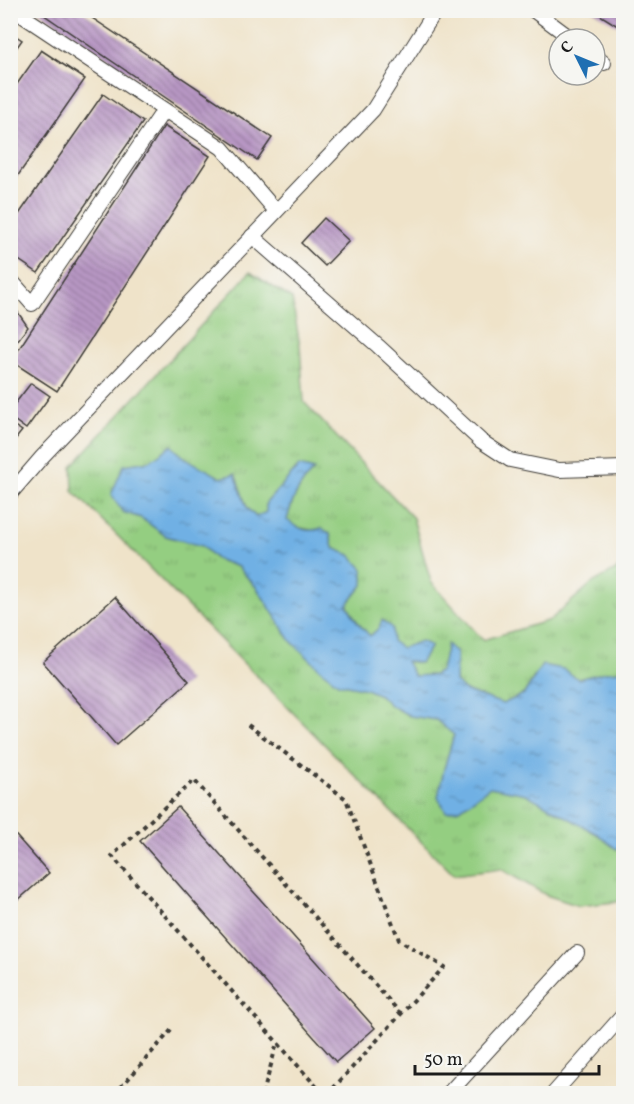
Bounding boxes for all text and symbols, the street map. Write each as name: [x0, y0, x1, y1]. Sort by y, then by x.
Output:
north arrow: [547, 27, 607, 87]
text: С: [556, 37, 579, 59]
scale bar: [415, 1038, 600, 1076]
text: 50 m: [424, 1048, 463, 1073]

